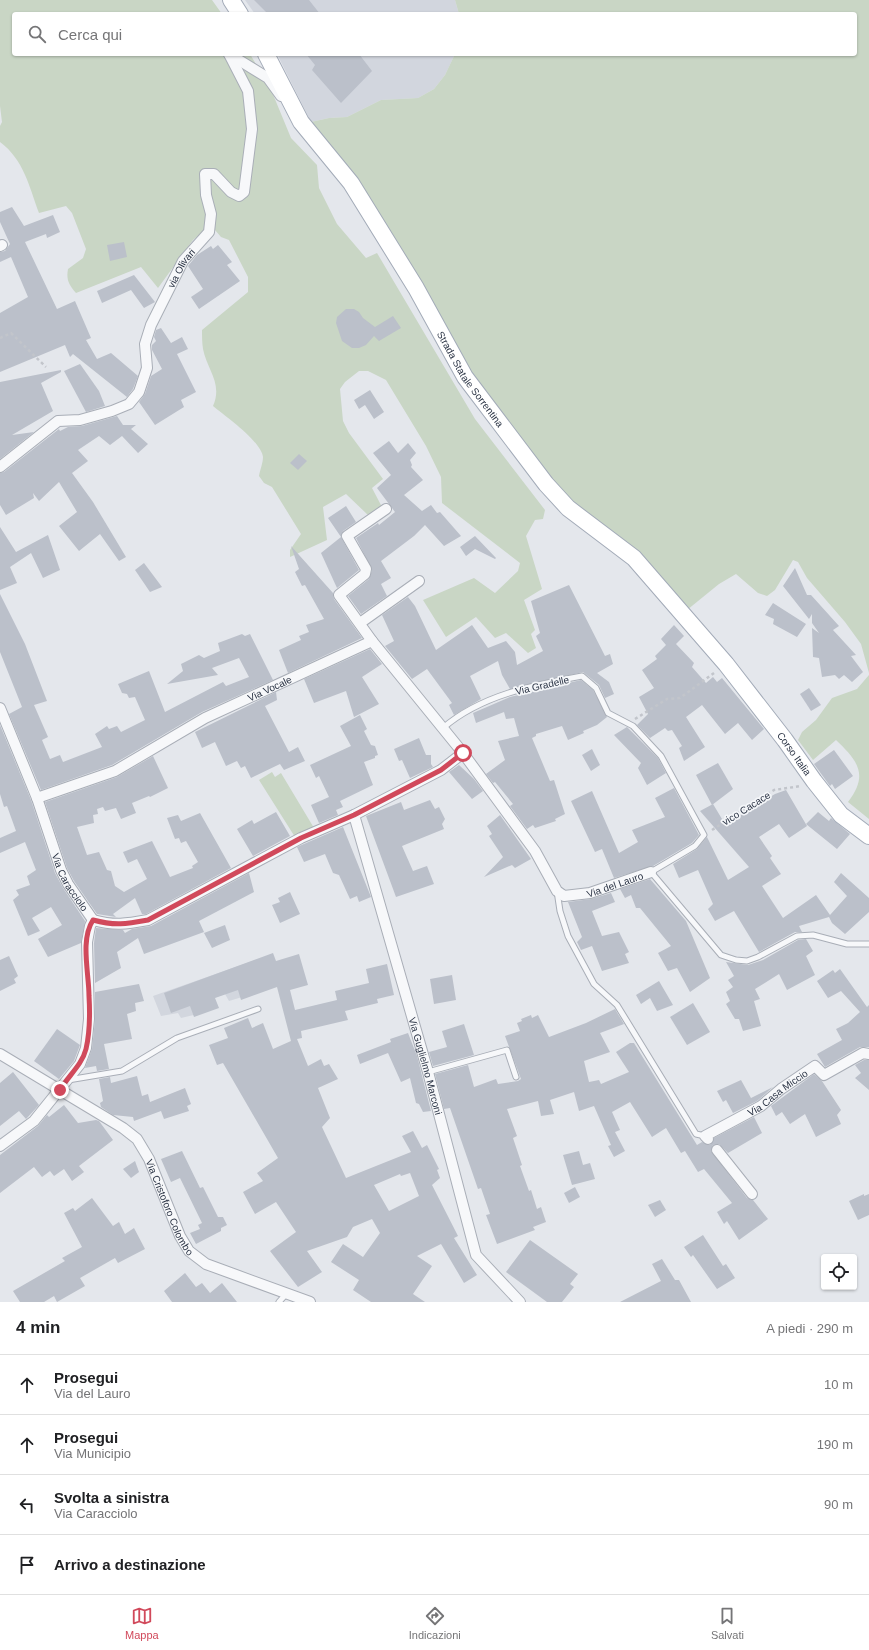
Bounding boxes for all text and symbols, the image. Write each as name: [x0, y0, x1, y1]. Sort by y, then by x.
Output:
search box: [12, 12, 857, 56]
icon: search: [26, 23, 48, 45]
text: Cerca qui: [58, 26, 122, 43]
street label: via Olivari: [165, 247, 197, 290]
street label: Strada Statale Sorrentina: [435, 329, 506, 429]
street label: Via Vocale: [246, 674, 294, 704]
street label: Via Gradelle: [514, 674, 570, 697]
street label: Corso Italia: [775, 730, 813, 778]
route start: [454, 744, 472, 762]
street label: vico Cacace: [720, 789, 773, 828]
street label: Via Caracciolo: [50, 852, 90, 914]
street label: Via del Lauro: [585, 870, 645, 900]
street label: Via Guglielmo Marconi: [407, 1016, 444, 1116]
street label: Via Casa Miccio: [746, 1067, 810, 1118]
route end: [51, 1081, 69, 1099]
street label: Via Cristoforo Colombo: [144, 1158, 195, 1258]
map controls: [821, 1254, 857, 1290]
button: locate: [821, 1254, 857, 1290]
text: 4 min: [16, 1318, 60, 1337]
text: A piedi · 290 m: [766, 1321, 853, 1336]
text: Prosegui: [54, 1369, 118, 1386]
icon: ahead: [16, 1374, 38, 1396]
text: 10 m: [824, 1377, 853, 1392]
text: Via del Lauro: [54, 1386, 130, 1401]
text: Prosegui: [54, 1429, 118, 1446]
icon: ahead: [16, 1434, 38, 1456]
text: 190 m: [817, 1437, 853, 1452]
text: Via Municipio: [54, 1446, 131, 1461]
text: Svolta a sinistra: [54, 1489, 169, 1506]
icon: left: [16, 1494, 38, 1516]
text: 90 m: [824, 1497, 853, 1512]
text: Via Caracciolo: [54, 1506, 138, 1521]
icon: arrive: [16, 1554, 38, 1576]
text: Arrivo a destinazione: [54, 1556, 206, 1573]
tab: Mappa: [125, 1605, 159, 1641]
tab: Indicazioni: [409, 1605, 461, 1641]
tab: Salvati: [711, 1605, 744, 1641]

